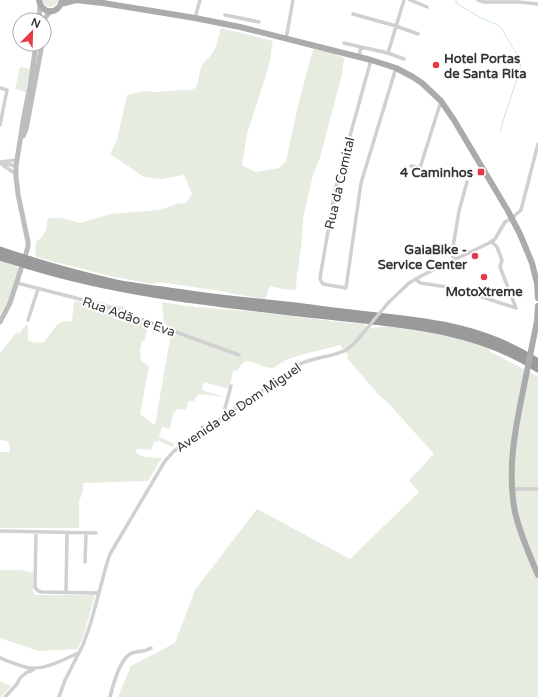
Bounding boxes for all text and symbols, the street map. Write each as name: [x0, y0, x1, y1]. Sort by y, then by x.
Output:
north arrow: [12, 12, 52, 52]
text: N: [29, 16, 42, 31]
place label: Hotel Portas de Santa Rita: [444, 51, 526, 82]
marker: Hotel Portas de Santa Rita: [431, 60, 441, 70]
street label: Rua da Comital: [322, 136, 358, 231]
place label: 4 Caminhos: [400, 165, 473, 181]
marker: 4 Caminhos: [476, 167, 486, 177]
place label: GaiaBike - Service Center: [378, 242, 468, 273]
marker: GaiaBike - Service Center: [470, 251, 480, 261]
marker: MotoXtreme: [479, 272, 489, 282]
place label: MotoXtreme: [445, 284, 523, 300]
street label: Rua Adão e Eva: [80, 294, 177, 340]
street label: Avenida de Dom Miguel: [173, 360, 304, 456]

